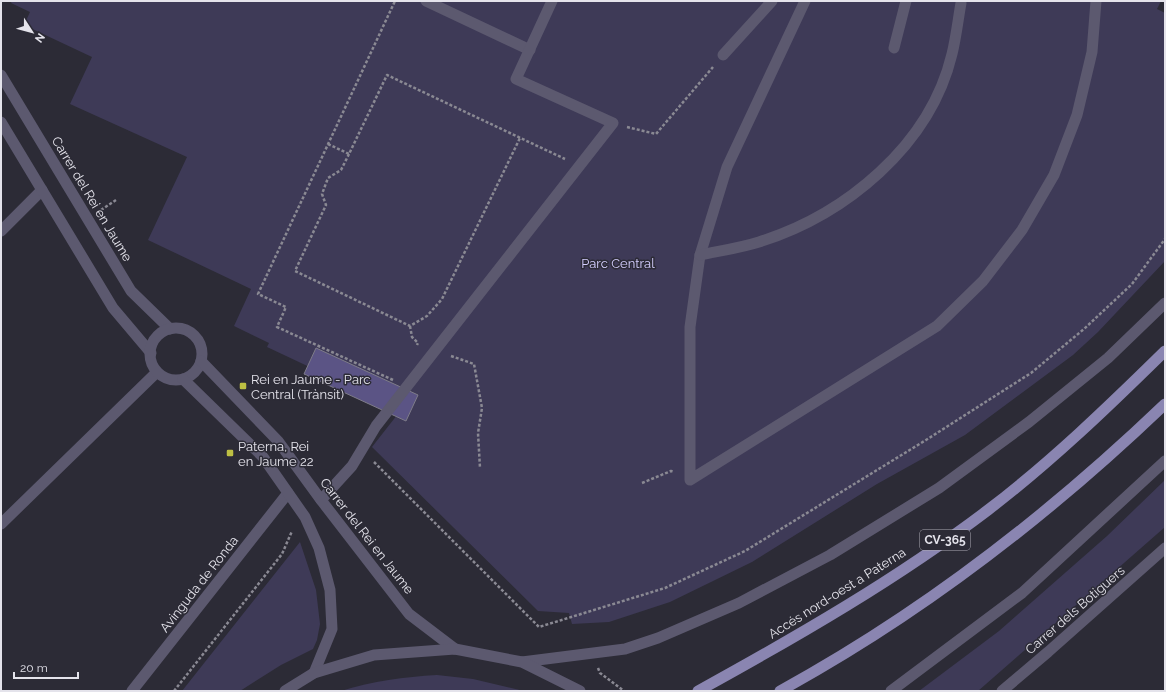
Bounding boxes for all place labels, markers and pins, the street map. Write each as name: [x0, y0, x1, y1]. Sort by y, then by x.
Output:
place label: Rei en Jaume - Parc Central (Trànsit): [251, 372, 370, 402]
marker: Rei en Jaume - Parc Central (Trànsit): [238, 381, 248, 391]
place label: Paterna, Rei en Jaume 22: [238, 439, 314, 469]
marker: Paterna, Rei en Jaume 22: [225, 448, 235, 458]

